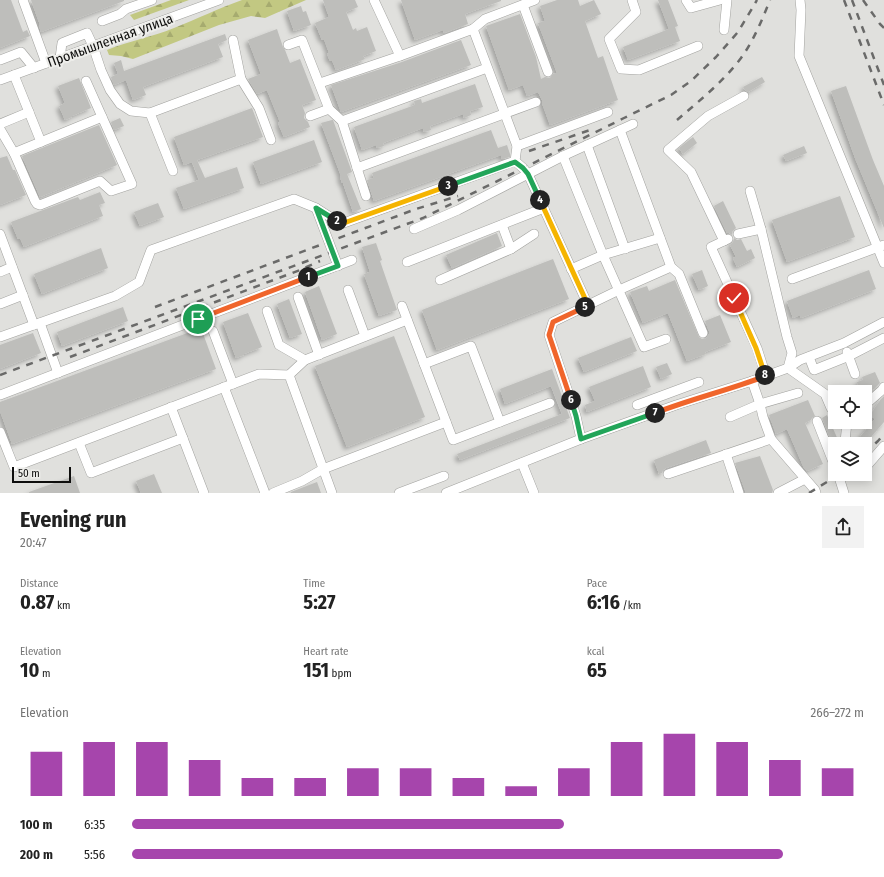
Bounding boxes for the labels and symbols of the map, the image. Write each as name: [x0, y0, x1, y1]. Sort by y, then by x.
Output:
street label: Промышленная улица: [45, 10, 175, 71]
pin: 3: [438, 176, 458, 196]
pin: 4: [530, 190, 550, 210]
pin: 2: [327, 211, 347, 231]
pin: 1: [298, 267, 318, 287]
pin: [717, 281, 751, 315]
pin: 5: [575, 297, 595, 317]
pin: [181, 302, 215, 336]
pin: 8: [755, 365, 775, 385]
pin: 6: [561, 390, 581, 410]
pin: 7: [645, 403, 665, 423]
scale bar: [12, 465, 71, 484]

